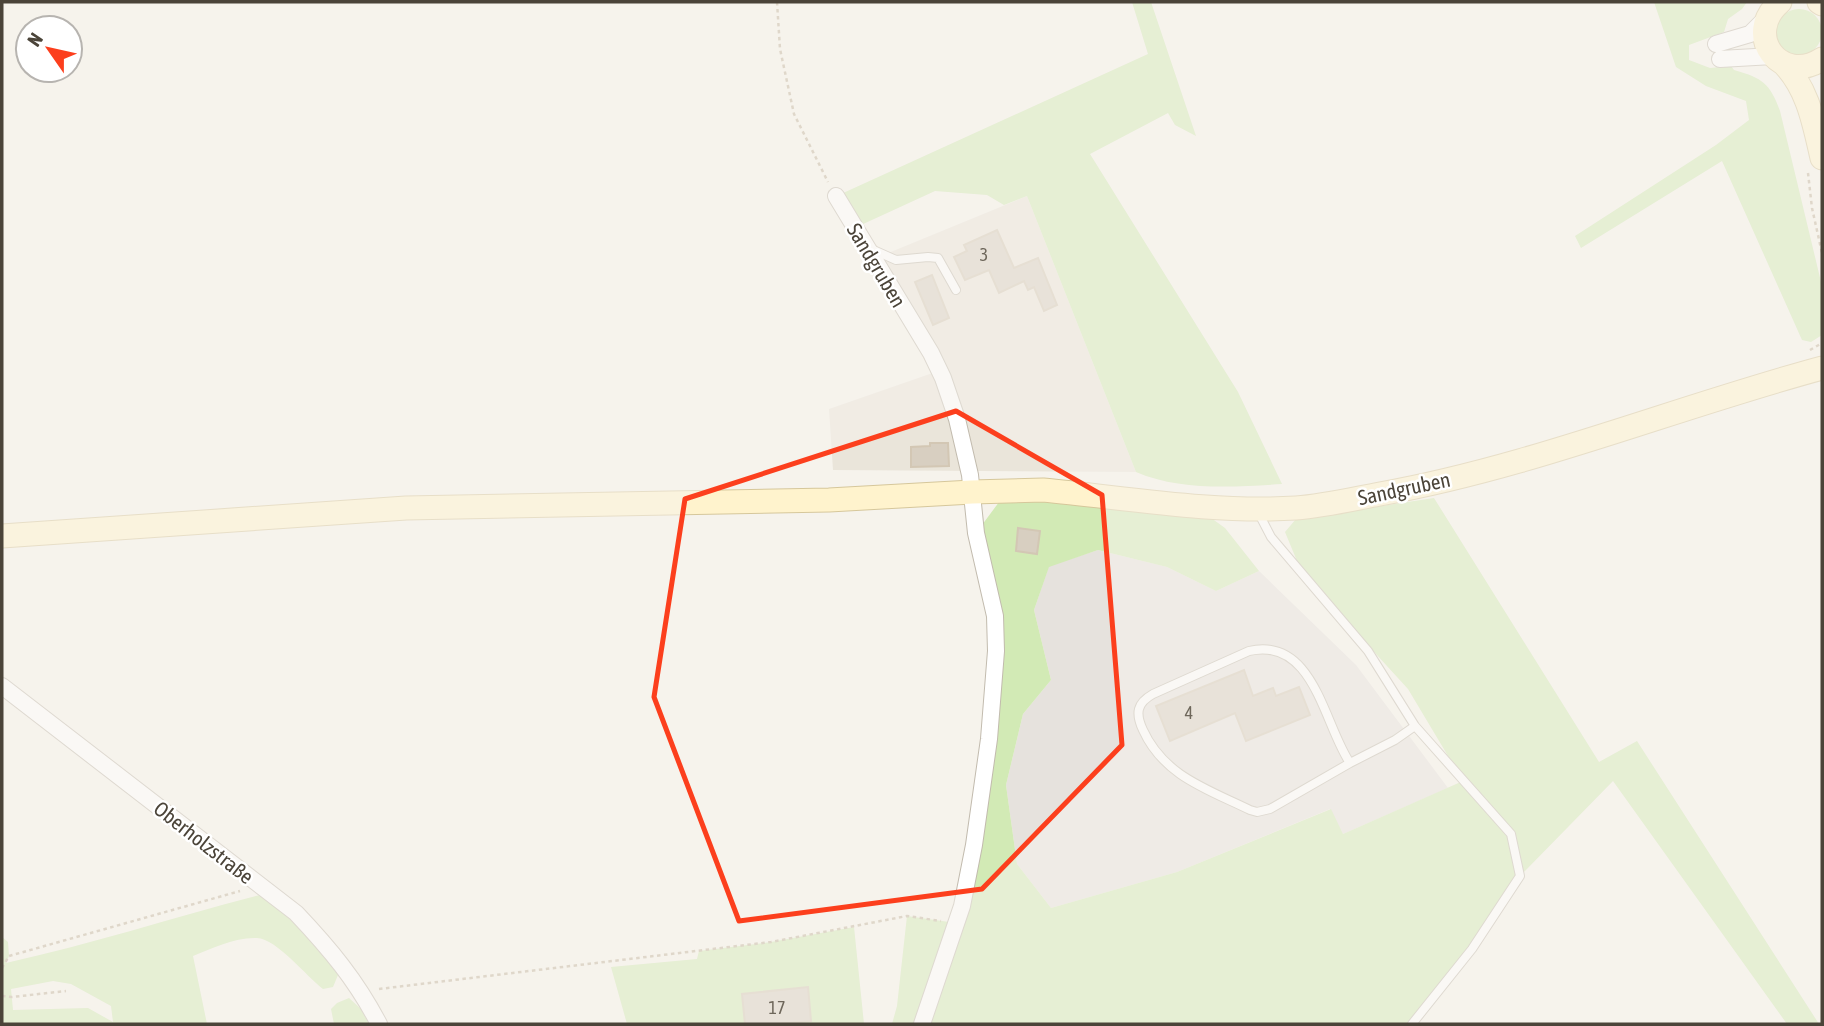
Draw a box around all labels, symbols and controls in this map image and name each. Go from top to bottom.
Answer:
north arrow [14,14,84,84]
text: N [23,29,47,50]
street label: Sandgruben [843,219,911,311]
house number: 3 [980,244,988,265]
street label: Sandgruben [1356,467,1452,509]
house number: 4 [1185,702,1193,723]
street label: Oberholzstraße [150,796,258,888]
house number: 17 [769,997,785,1018]

